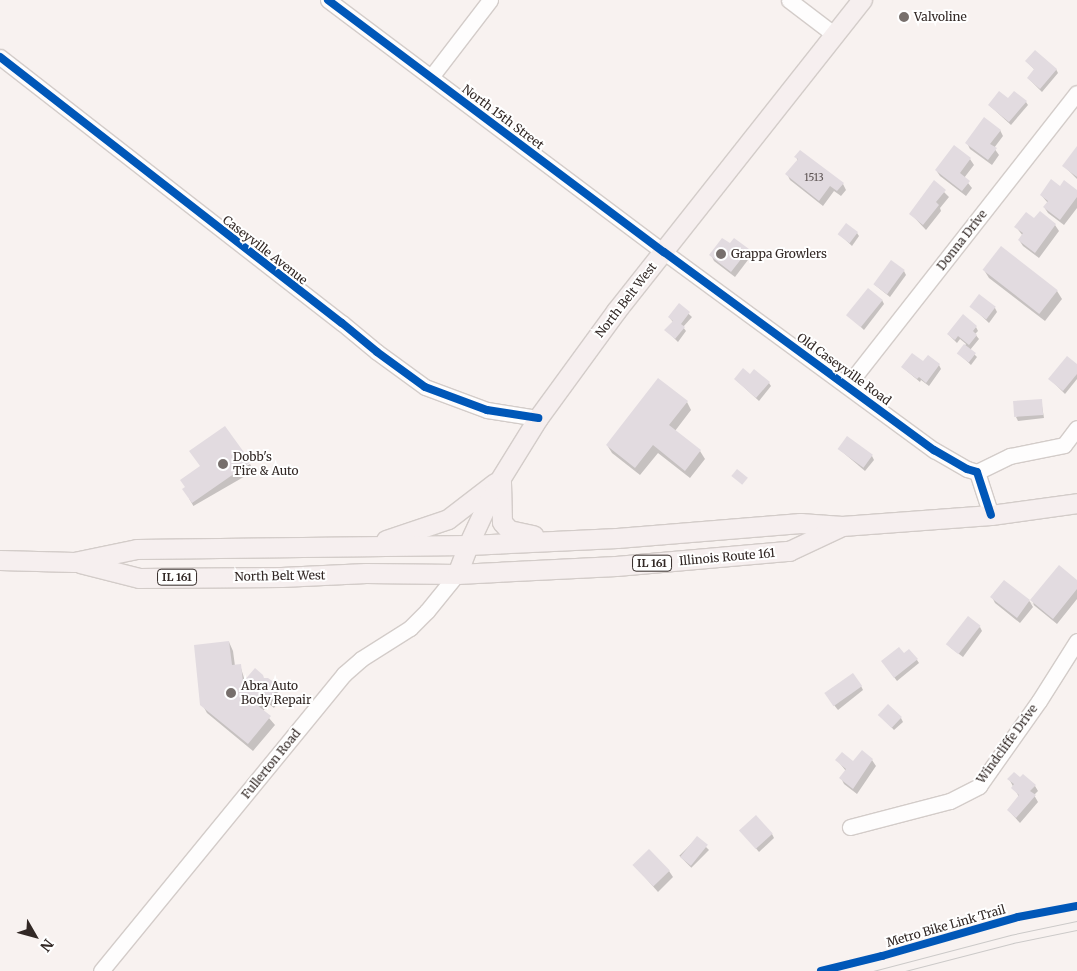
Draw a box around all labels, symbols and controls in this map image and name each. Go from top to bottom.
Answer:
place label: Valvoline [914,10,967,24]
marker: Valvoline [898,11,910,23]
street label: North 15th Street [459,82,547,152]
house number: 1513 [804,172,824,184]
street label: Donna Drive [934,207,990,273]
street label: Caseyville Avenue [220,213,310,287]
place label: Grappa Growlers [731,247,827,261]
marker: Grappa Growlers [715,248,727,260]
street label: North Belt West [592,260,660,340]
street label: Old Caseyville Road [794,330,894,408]
place label: Dobb's Tire & Auto [233,450,298,478]
marker: Dobb's Tire & Auto [217,458,229,470]
street label: Illinois Route 161 [678,546,776,568]
road number: IL 161 [632,554,672,572]
road number: IL 161 [157,568,197,586]
street label: North Belt West [234,568,326,584]
place label: Abra Auto Body Repair [241,679,311,707]
marker: Abra Auto Body Repair [225,687,237,699]
street label: Windcliffe Drive [974,702,1040,786]
street label: Fullerton Road [239,726,303,802]
street label: Metro Bike Link Trail [885,902,1007,950]
north arrow [10,911,60,961]
text: N [36,935,57,955]

